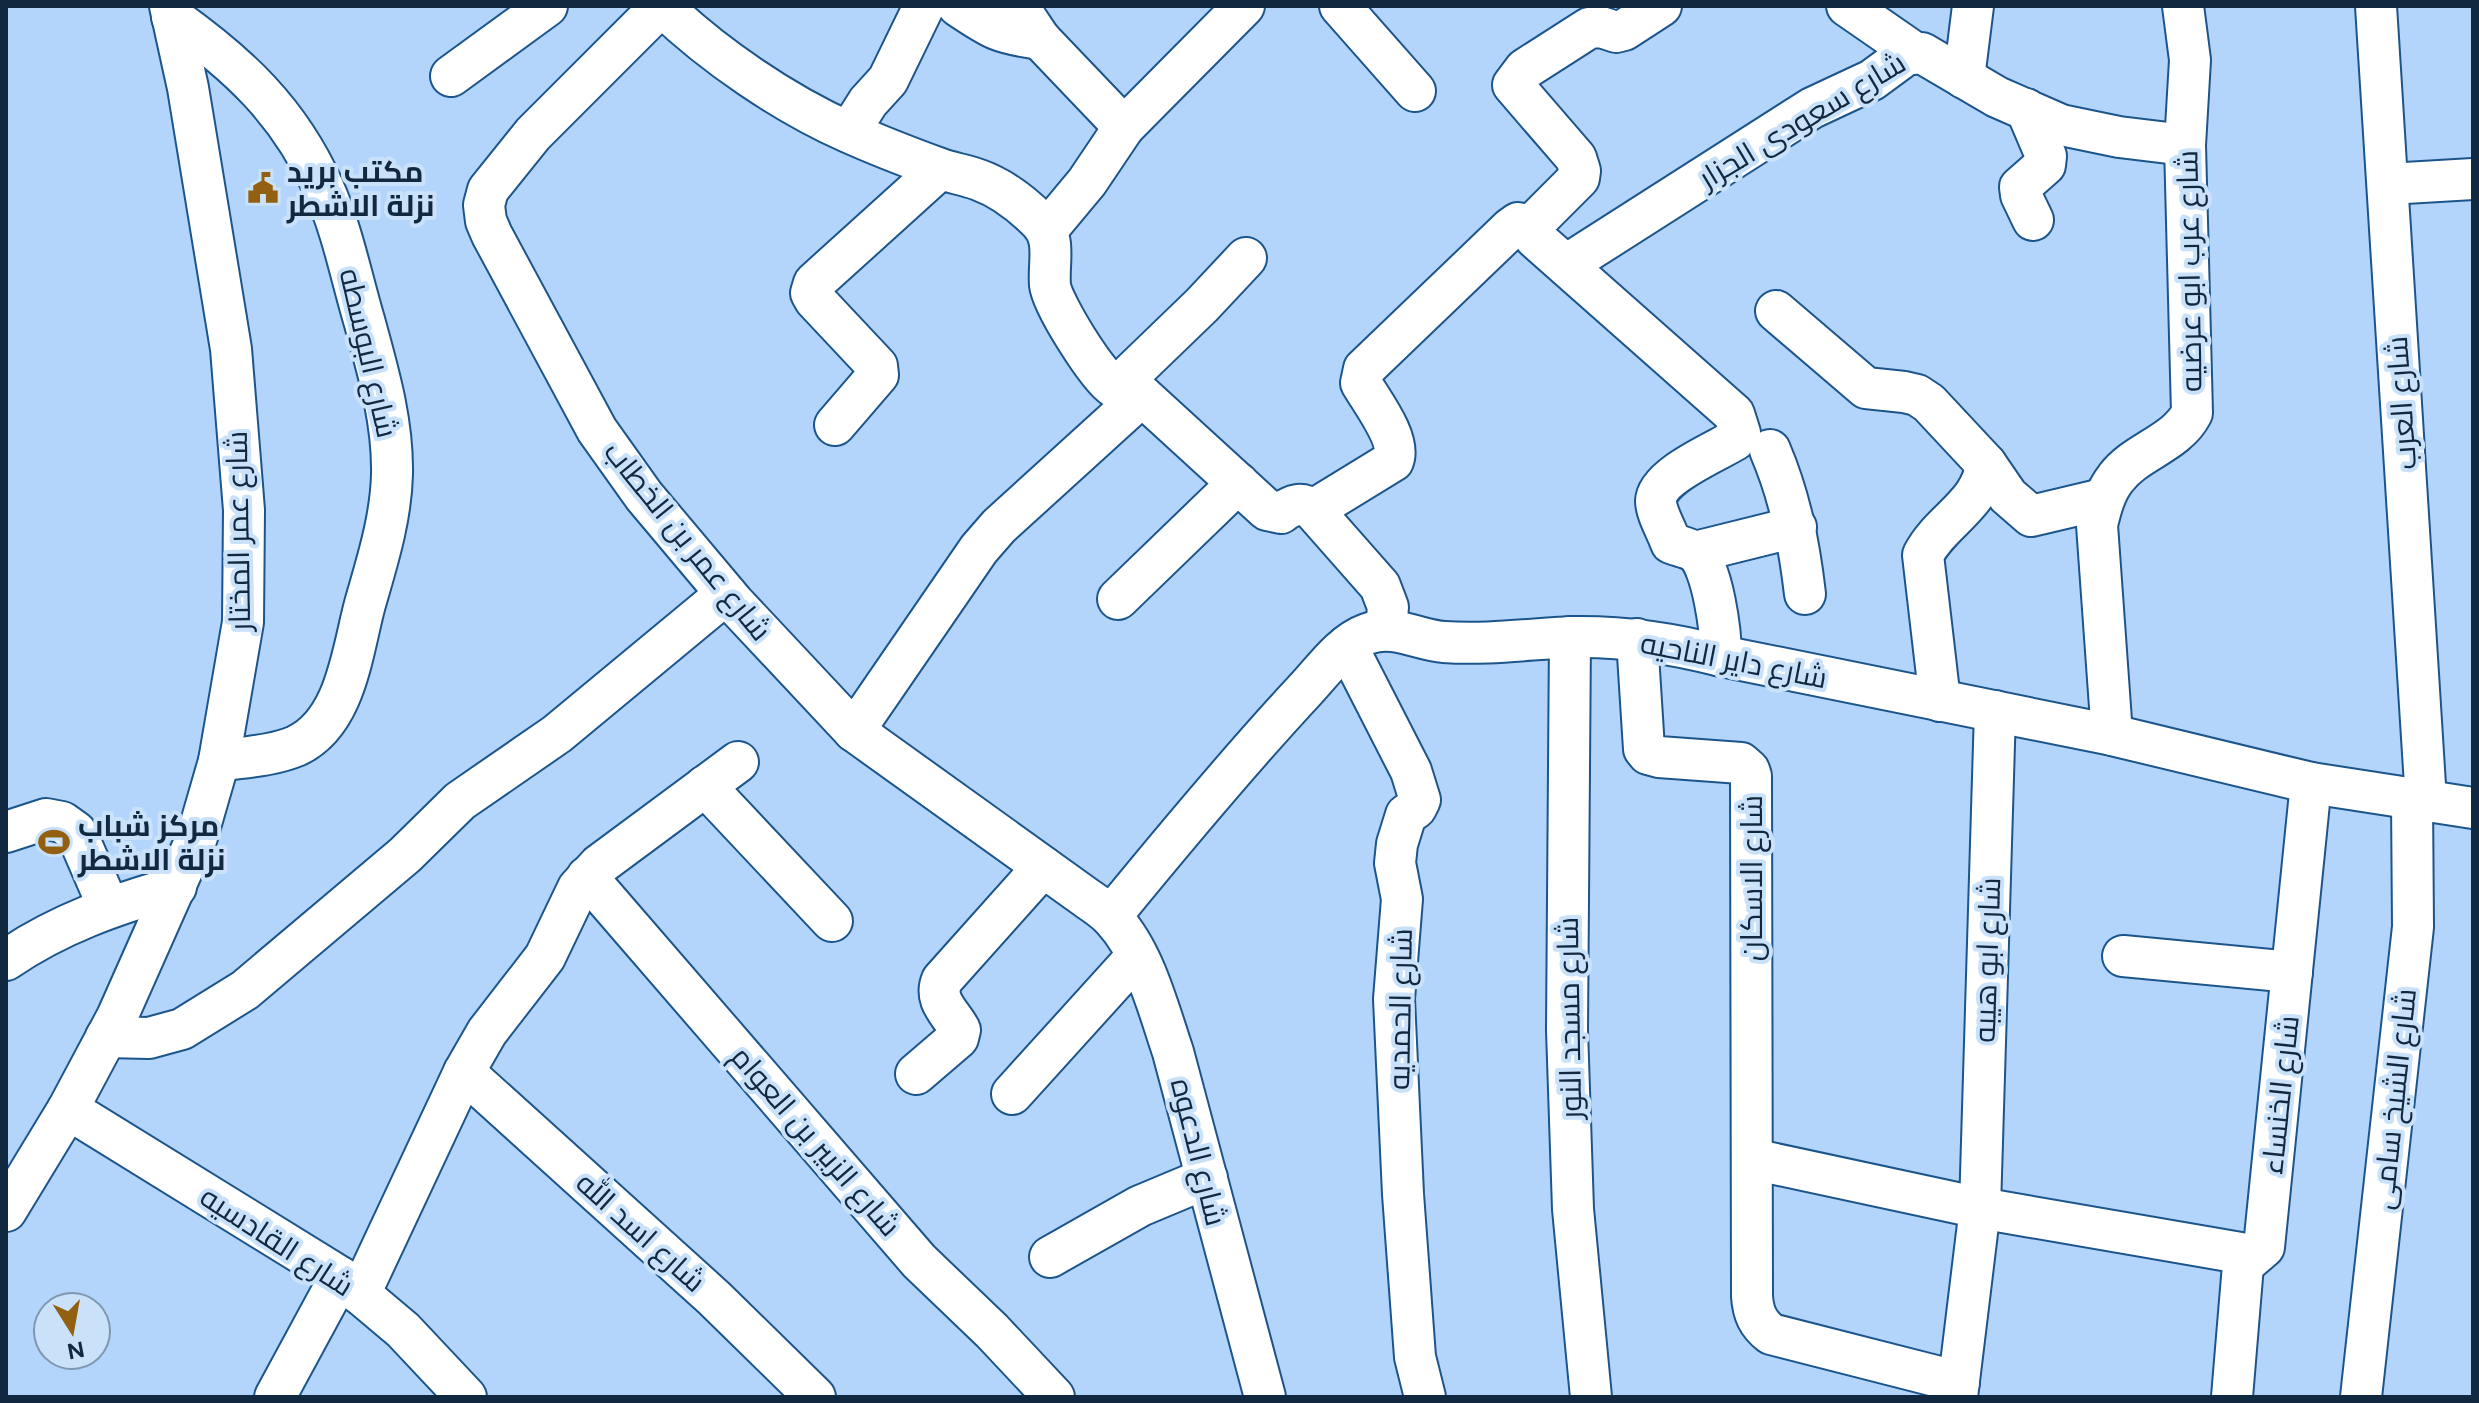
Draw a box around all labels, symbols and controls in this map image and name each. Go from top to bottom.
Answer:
street label: شارع سعودى الجزار [1690,44,1913,199]
street label: شارع عرب ابو عرضيه [2168,150,2212,392]
place label: مكتب بريد نزلة الاشطر [286,153,435,224]
public building icon: مكتب بريد نزلة الاشطر [246,171,280,205]
street label: شارع البوسطه [330,265,406,442]
street label: شارع العرب [2378,335,2426,471]
street label: شارع عمر المختار [218,431,260,633]
street label: شارع عمر بن الخطاب [595,434,780,649]
street label: شارع داير الناحيه [1637,624,1830,698]
street label: شارع الاسكان [1733,795,1772,961]
place label: مركز شباب نزلة الاشطر [77,807,226,878]
sports icon: مركز شباب نزلة الاشطر [37,825,71,859]
street label: شارع ابو هيبه [1966,877,2010,1043]
street label: شارع مسجد النور [1549,916,1591,1122]
street label: شارع الحمديه [1380,928,1422,1090]
street label: شارع الشيخ سامى [2364,987,2426,1212]
street label: شارع الخنساء [2253,1014,2309,1177]
street label: شارع الزبير بن العوام [722,1038,909,1245]
street label: شارع الدعوه [1161,1075,1235,1230]
street label: شارع اسد الله [567,1163,714,1301]
street label: شارع القادسيه [192,1178,361,1306]
north arrow [32,1291,112,1371]
text: N [65,1335,87,1365]

